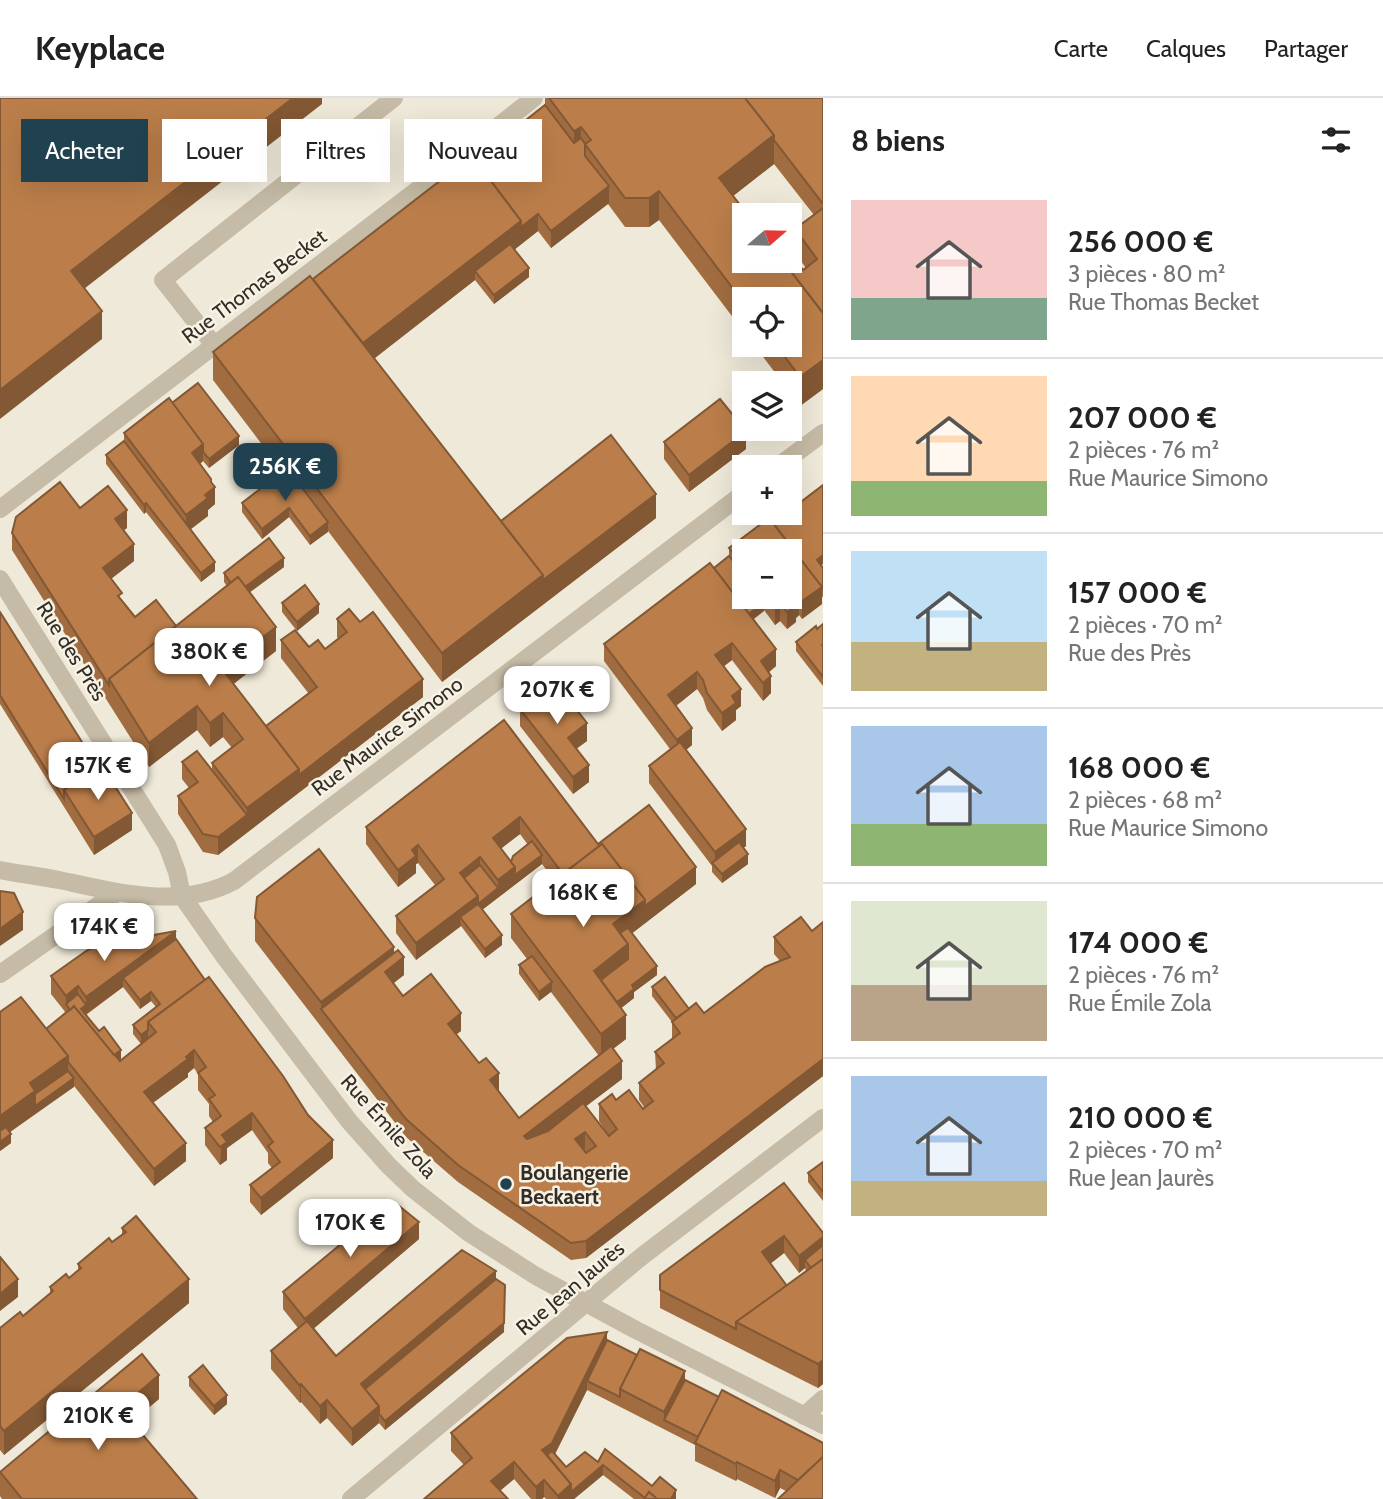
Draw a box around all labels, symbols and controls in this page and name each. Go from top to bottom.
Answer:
text: Keyplace [35,28,165,68]
text: Carte [1054,34,1108,63]
text: Calques [1146,34,1226,63]
text: Partager [1264,34,1348,63]
chip: Acheter [21,119,148,182]
chip: Louer [162,119,267,182]
chip: Filtres [281,119,390,182]
chip: Nouveau [404,119,542,182]
icon: filters [1317,121,1355,159]
text: 8 biens [851,122,945,159]
north arrow [732,203,802,273]
map controls [732,203,802,609]
text: 256 000 € [1068,223,1213,260]
street label: Rue Thomas Becket [177,224,331,348]
icon: home [907,228,991,312]
text: 3 pièces · 80 m² [1068,260,1225,288]
button: locate [732,287,802,357]
text: Rue Thomas Becket [1068,288,1259,316]
button: layers [732,371,802,441]
text: 207 000 € [1068,399,1217,436]
icon: home [907,404,991,488]
text: 2 pièces · 76 m² [1068,436,1219,464]
pin: 256K € [228,444,342,503]
text: 256K € [249,452,321,480]
button: + [732,455,802,525]
text: Rue Maurice Simono [1068,464,1268,492]
button: − [732,539,802,609]
text: 157 000 € [1068,574,1207,611]
icon: home [907,579,991,663]
street label: Rue des Près [32,597,113,706]
text: 2 pièces · 70 m² [1068,611,1223,639]
pin: 380K € [152,628,266,688]
text: 380K € [171,637,247,665]
text: Rue des Près [1068,639,1191,667]
pin: 207K € [500,666,614,726]
street label: Rue Maurice Simono [307,671,467,801]
text: 207K € [520,675,594,703]
pin: 157K € [41,742,155,802]
text: 168 000 € [1068,749,1210,786]
text: 157K € [65,751,131,779]
icon: home [907,754,991,838]
text: 2 pièces · 68 m² [1068,786,1222,814]
text: Rue Maurice Simono [1068,814,1268,842]
pin: 168K € [526,870,640,929]
text: 168K € [548,878,618,906]
pin: 174K € [47,904,161,963]
text: 174K € [70,912,138,940]
text: 174 000 € [1068,924,1208,961]
icon: home [907,929,991,1013]
text: 2 pièces · 76 m² [1068,961,1219,989]
text: Rue Émile Zola [1068,989,1212,1017]
street label: Rue Émile Zola [336,1069,442,1183]
text: 210 000 € [1068,1099,1212,1136]
icon: home [907,1104,991,1188]
text: 2 pièces · 70 m² [1068,1136,1223,1164]
place label: Boulangerie Beckaert [520,1160,629,1209]
text: Rue Jean Jaurès [1068,1164,1214,1192]
marker: Boulangerie Beckaert [498,1176,514,1192]
pin: 170K € [293,1200,407,1259]
text: 170K € [315,1208,385,1236]
street label: Rue Jean Jaurès [511,1235,629,1340]
pin: 210K € [41,1392,155,1452]
text: 210K € [62,1401,134,1429]

